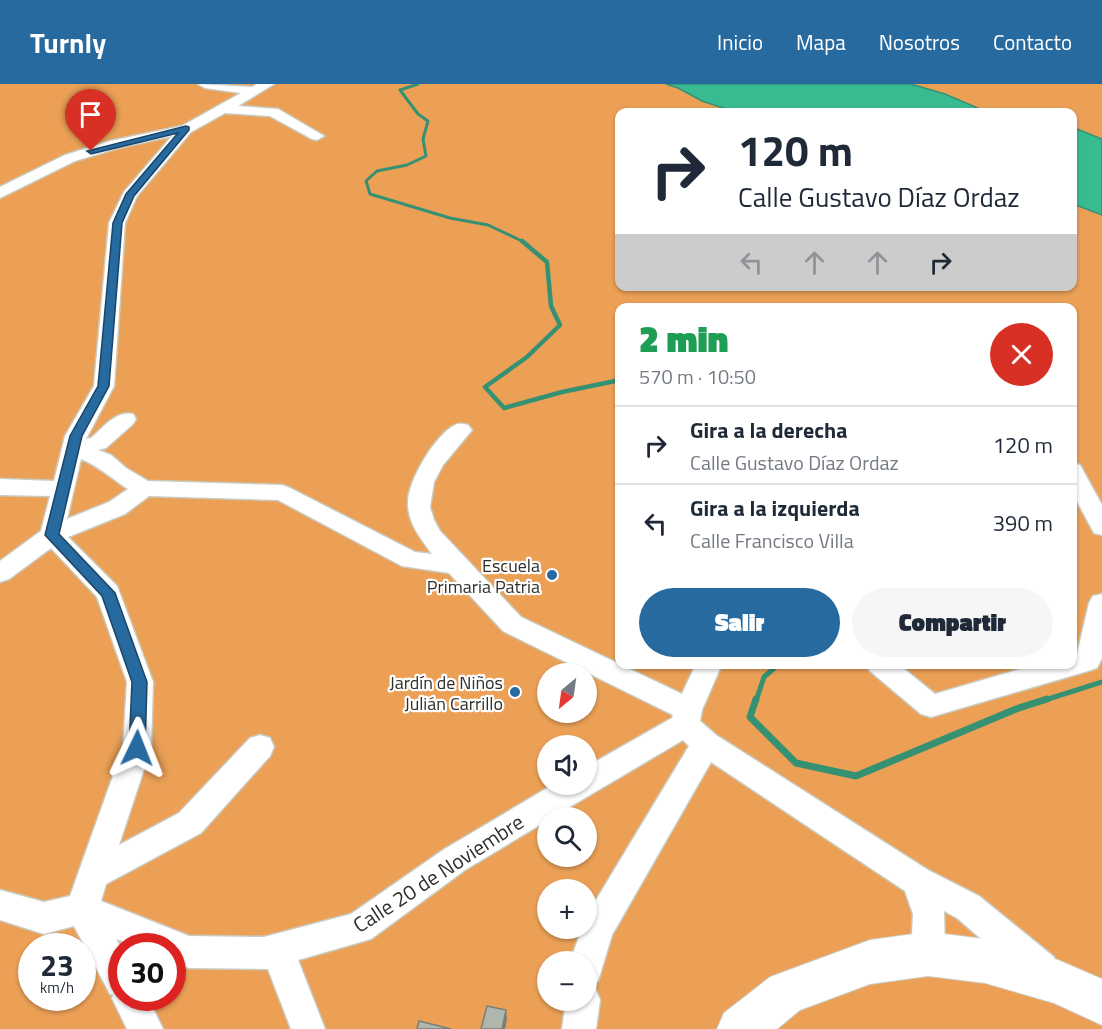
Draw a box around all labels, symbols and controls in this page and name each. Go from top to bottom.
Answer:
text: Turnly [30,21,106,64]
text: Inicio [717,26,763,58]
text: Mapa [796,26,846,58]
text: Nosotros [879,26,960,58]
text: Contacto [993,26,1072,58]
pin [65,89,116,151]
icon: arrive [74,98,107,131]
text: 120 m [738,118,853,182]
icon: right [639,132,717,210]
text: Calle Gustavo Díaz Ordaz [738,176,1020,217]
icon: left [735,246,768,279]
icon: ahead [798,246,831,279]
icon: ahead [861,246,894,279]
icon: right [924,246,957,279]
text: 2 min [639,311,728,366]
button: close [990,323,1053,386]
text: 570 m · 10:50 [639,361,756,392]
text: Gira a la derecha [690,413,847,447]
text: 120 m [993,428,1053,462]
icon: right [639,429,672,462]
text: Calle Gustavo Díaz Ordaz [690,447,899,478]
text: Gira a la izquierda [690,491,860,525]
text: 390 m [993,506,1053,540]
icon: left [639,507,672,540]
text: Calle Francisco Villa [690,525,854,556]
place label: Escuela Primaria Patria [427,552,540,600]
marker: Escuela Primaria Patria [545,568,559,582]
button: Salir [639,588,840,657]
button: Compartir [852,588,1053,657]
north arrow [537,663,597,723]
map controls [537,663,597,1011]
place label: Jardín de Niños Julián Carrillo [389,669,503,717]
marker: Jardín de Niños Julián Carrillo [508,685,522,699]
position arrow [105,716,169,780]
button: sound [537,735,597,795]
street label: Calle 20 de Noviembre [346,806,530,940]
button: search [537,807,597,867]
button: + [537,879,597,939]
speed limit sign: 30 [108,933,186,1011]
text: 23 [40,942,74,988]
button: − [537,951,597,1011]
text: km/h [40,976,74,999]

